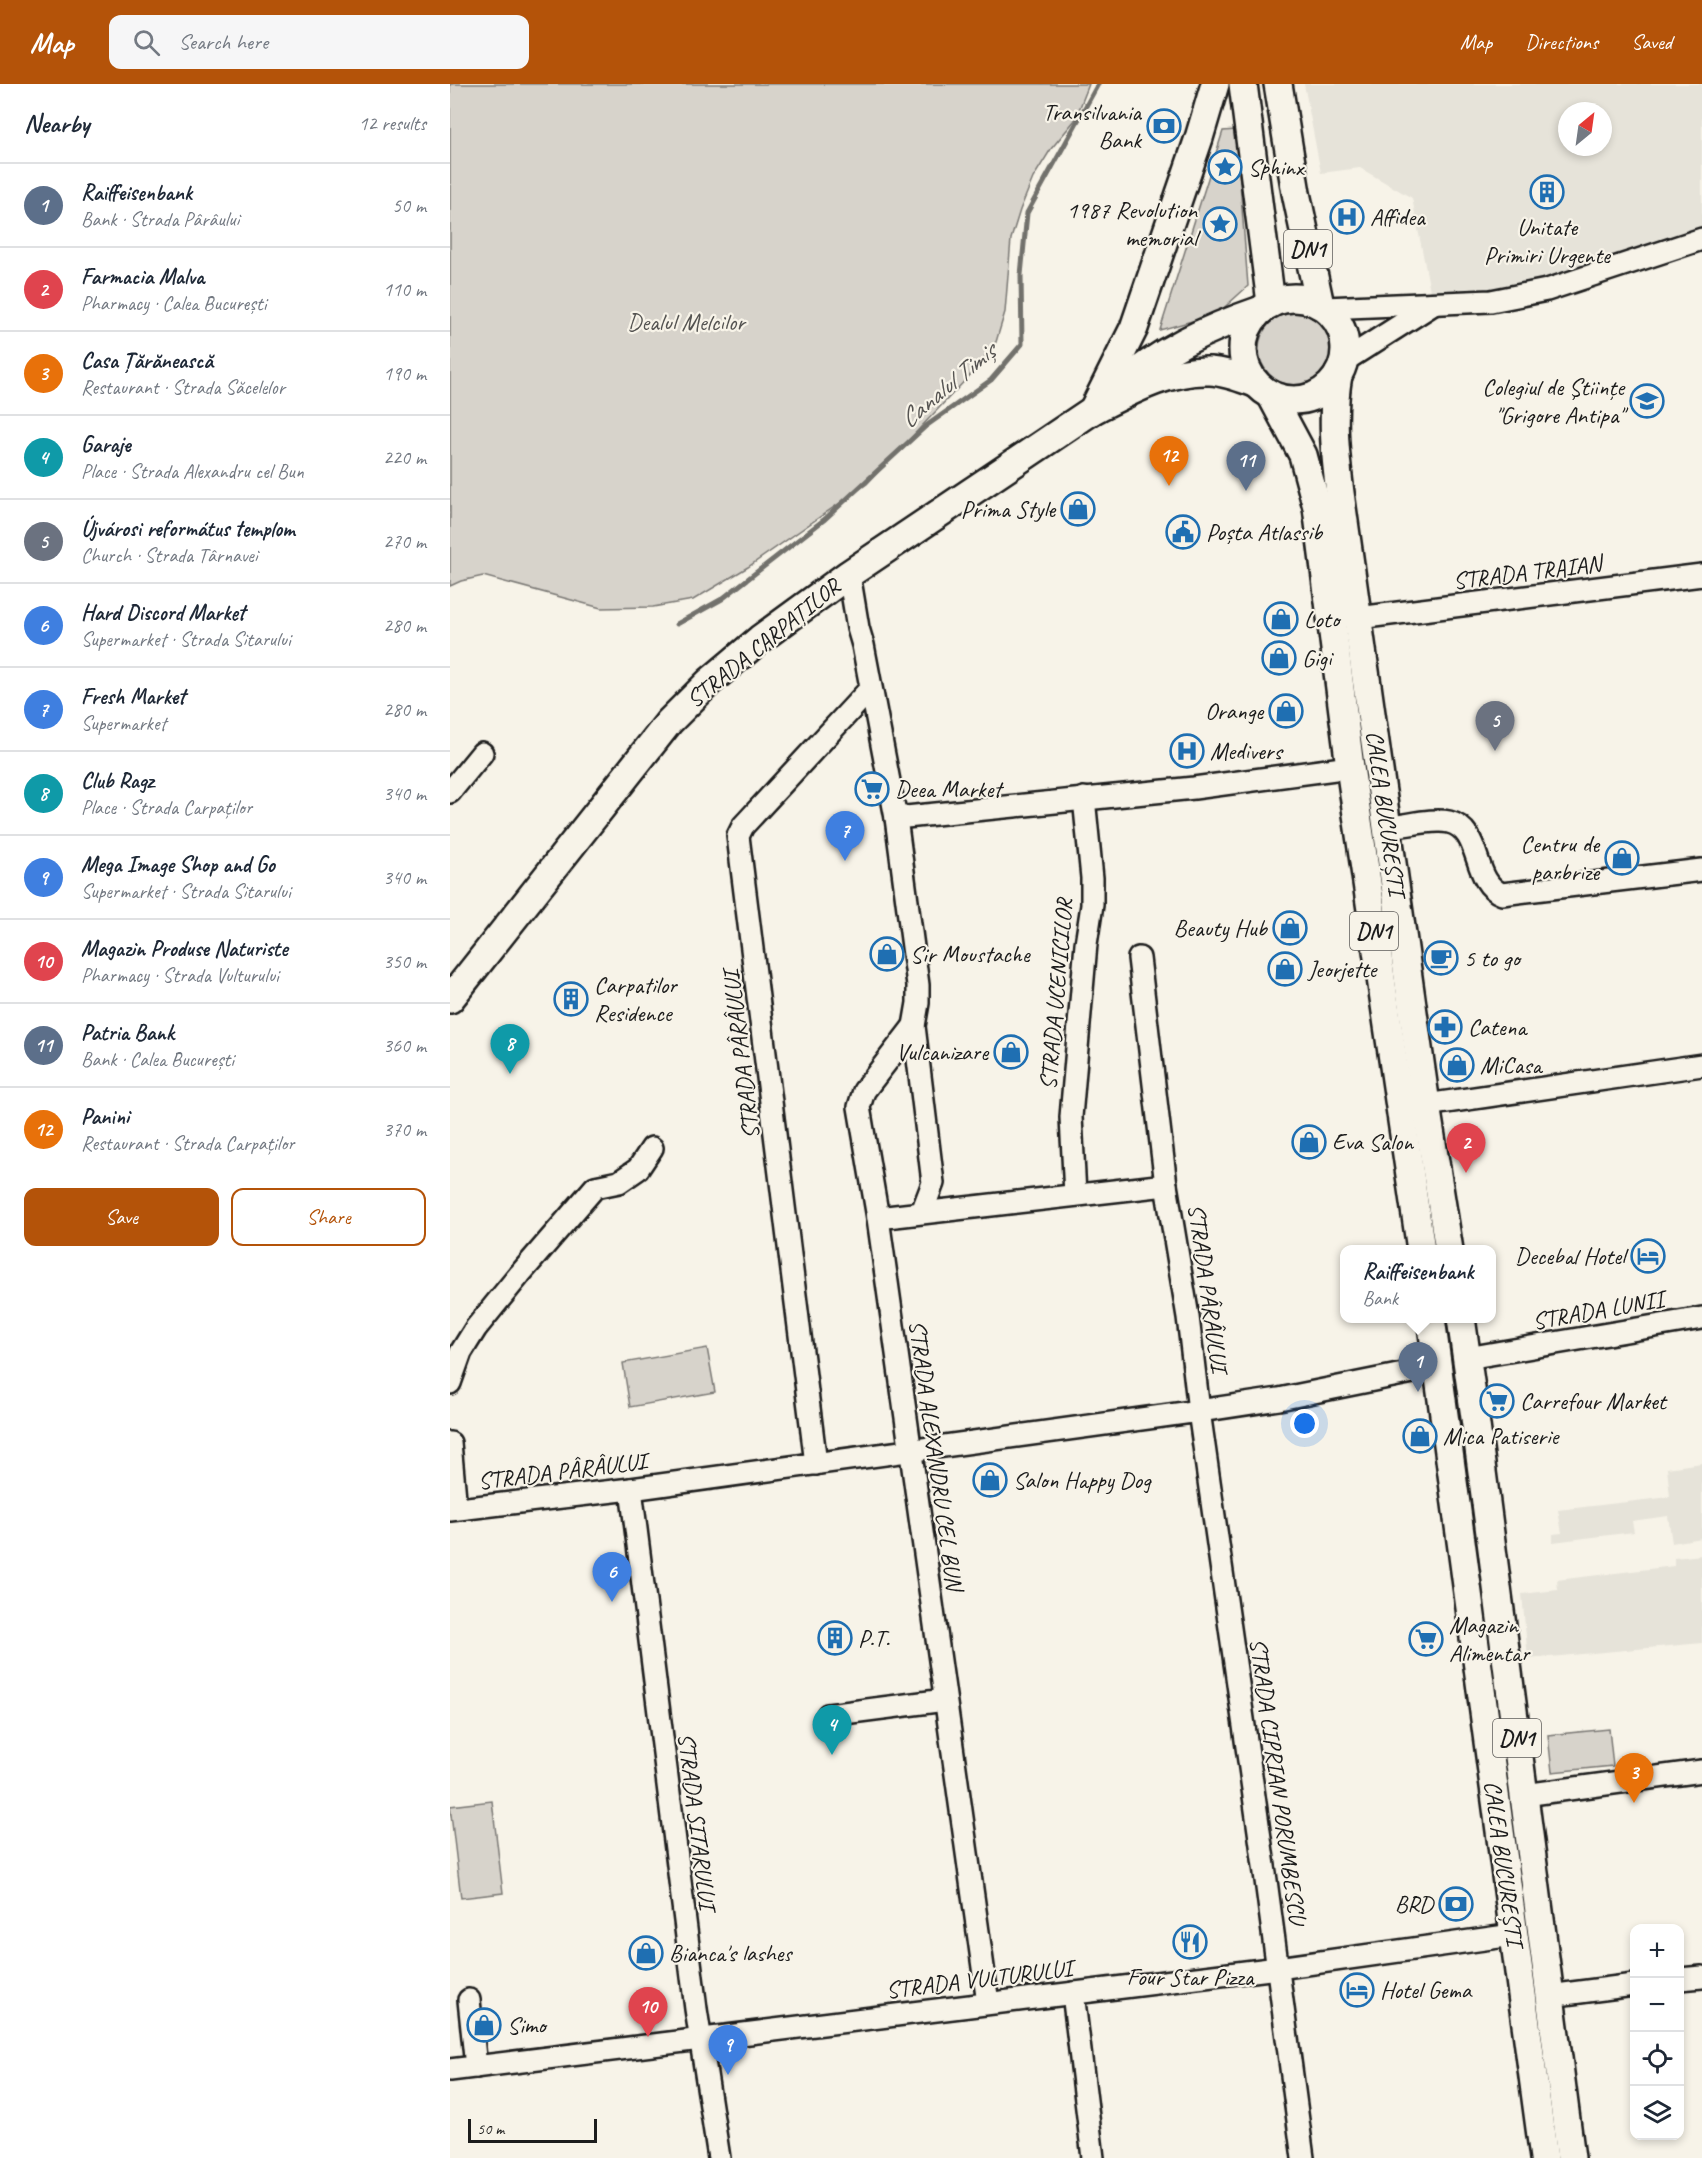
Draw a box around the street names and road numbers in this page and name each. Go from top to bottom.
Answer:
road number: DN1 [1284,230,1332,268]
street label: STRADA TRAIAN [1451,548,1606,596]
street label: STRADA CARPAȚILOR [680,571,847,714]
street label: CALEA BUCUREȘTI [1360,729,1413,903]
street label: STRADA UCENICILOR [1033,895,1079,1091]
road number: DN1 [1350,912,1398,950]
street label: STRADA PÂRÂULUI [715,965,766,1141]
street label: STRADA PÂRÂULUI [1181,1202,1235,1378]
street label: STRADA LUNII [1530,1283,1671,1336]
street label: STRADA ALEXANDRU CEL BUN [902,1318,970,1595]
street label: STRADA PÂRÂULUI [476,1445,652,1496]
street label: STRADA CIPRIAN PORUMBESCU [1243,1636,1313,1929]
road number: DN1 [1493,1719,1541,1757]
street label: STRADA SITARULUI [671,1731,723,1916]
street label: CALEA BUCUREȘTI [1478,1779,1531,1953]
street label: STRADA VULTURULUI [884,1952,1079,2005]

